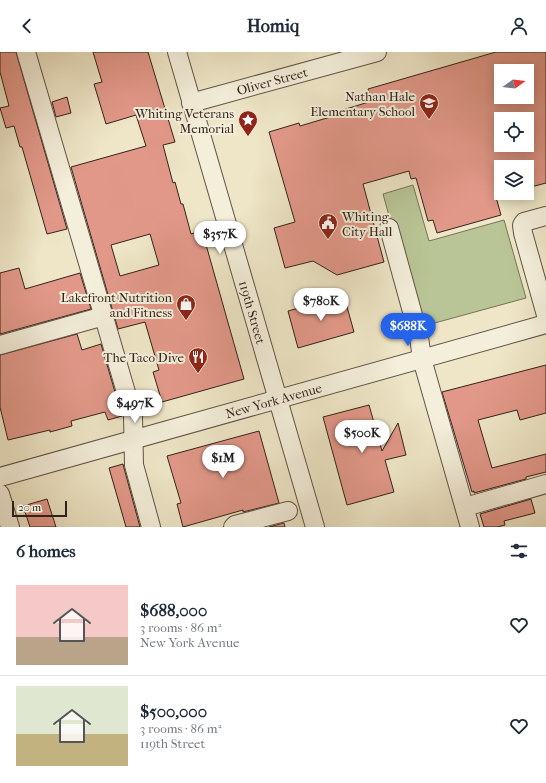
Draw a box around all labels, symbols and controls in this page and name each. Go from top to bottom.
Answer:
icon: back [16,15,38,37]
icon: person [508,15,530,37]
text: Homiq [247,16,299,37]
street label: Oliver Street [235,64,310,98]
north arrow [494,64,534,104]
map controls [494,64,534,200]
place label: Nathan Hale Elementary School [310,89,416,119]
school or university icon: Nathan Hale Elementary School [418,92,440,120]
place label: Whiting Veterans Memorial [134,106,234,136]
place icon: Whiting Veterans Memorial [237,109,259,137]
button: locate [494,112,534,152]
button: layers [494,160,534,200]
place label: Whiting City Hall [341,209,393,239]
public building icon: Whiting City Hall [317,212,339,240]
pin: $357K [192,221,248,255]
text: $357K [203,226,237,241]
street label: 119th Street [236,279,269,346]
pin: $780K [293,288,349,322]
place label: Lakefront Nutrition and Fitness [61,290,172,320]
shop icon: Lakefront Nutrition and Fitness [175,293,197,321]
text: $780K [303,293,339,308]
pin: $688K [380,313,436,347]
text: $688K [390,318,426,333]
restaurant icon: The Taco Dive [187,346,209,374]
place label: The Taco Dive [103,350,185,365]
street label: New York Avenue [224,380,324,422]
pin: $497K [107,390,163,424]
text: $497K [116,395,154,410]
pin: $500K [334,420,390,454]
text: $500K [344,425,380,440]
pin: $1M [204,445,242,479]
text: $1M [211,450,235,465]
scale bar [12,499,67,518]
text: 20 m [18,501,41,514]
icon: filters [508,540,530,562]
text: 6 homes [16,541,76,561]
text: $688,000 [140,600,207,620]
icon: home [48,601,96,649]
icon: heart [508,614,530,636]
text: 3 rooms · 86 m² [140,620,221,635]
text: New York Avenue [140,635,239,650]
text: $500,000 [140,701,207,721]
icon: home [48,702,96,750]
icon: heart [508,715,530,737]
text: 3 rooms · 86 m² [140,721,221,736]
text: 119th Street [140,736,205,751]

